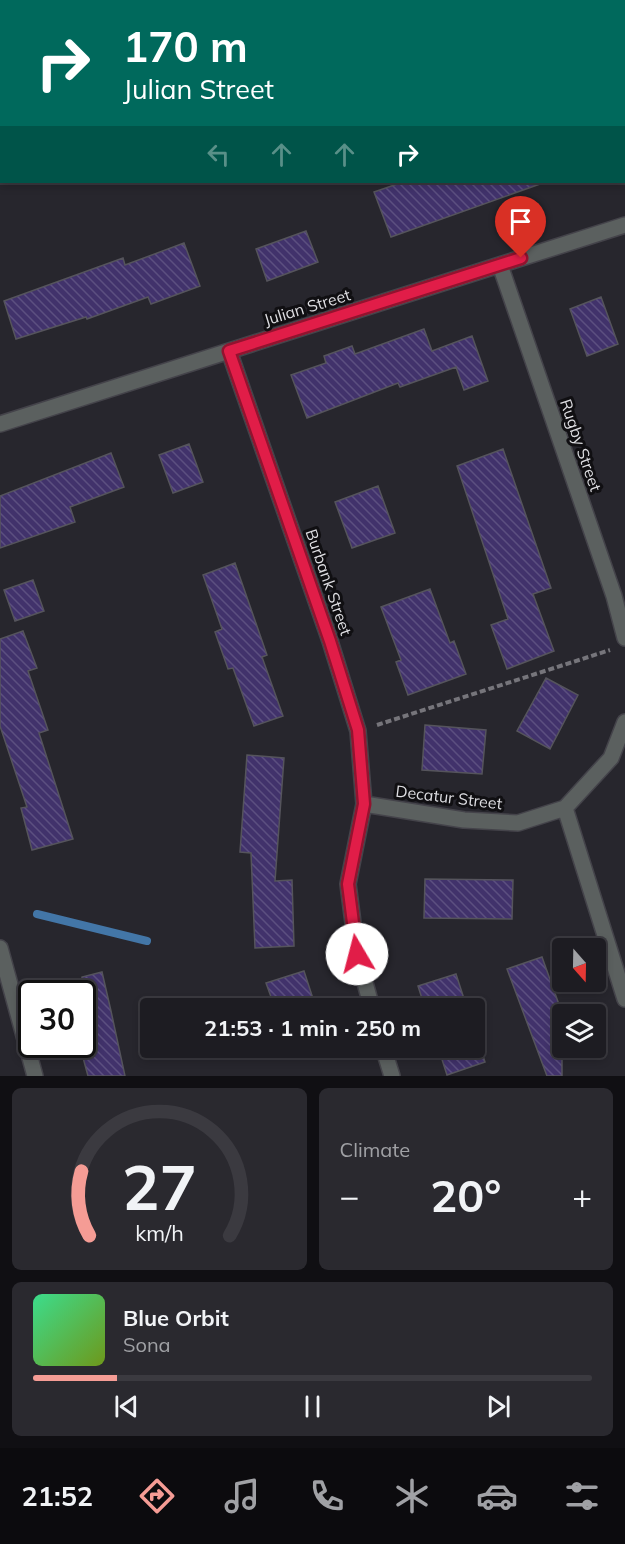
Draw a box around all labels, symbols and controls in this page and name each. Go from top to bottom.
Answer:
text: 170 m [123,20,248,73]
icon: right [24,24,102,102]
text: Julian Street [123,72,274,106]
icon: left [202,138,235,171]
icon: ahead [265,138,298,171]
icon: ahead [328,138,361,171]
icon: right [391,138,424,171]
pin [495,196,546,258]
icon: arrive [504,205,537,238]
street label: Julian Street [261,284,353,330]
street label: Rugby Street [556,396,606,494]
street label: Burbank Street [301,526,357,638]
street label: Decatur Street [395,781,504,814]
position arrow [325,922,389,986]
north arrow [552,938,606,992]
map controls [552,938,606,1058]
speed limit sign: 30 [18,980,96,1058]
button: layers [552,1004,606,1058]
text: 21:53 · 1 min · 250 m [204,1014,421,1042]
text: Climate [340,1137,410,1162]
text: 27 [122,1147,197,1226]
text: 20° [430,1167,501,1223]
text: − [340,1175,359,1216]
text: + [572,1175,592,1216]
text: km/h [135,1219,183,1246]
text: Blue Orbit [123,1304,229,1332]
text: Sona [123,1332,171,1357]
icon: previous [110,1390,143,1423]
icon: pause [296,1390,329,1423]
icon: next [482,1390,515,1423]
icon: directions [136,1475,178,1517]
icon: music [221,1475,263,1517]
icon: phone [306,1475,348,1517]
icon: climate [391,1475,433,1517]
icon: car [476,1475,518,1517]
icon: filters [561,1475,603,1517]
text: 21:52 [22,1479,93,1513]

